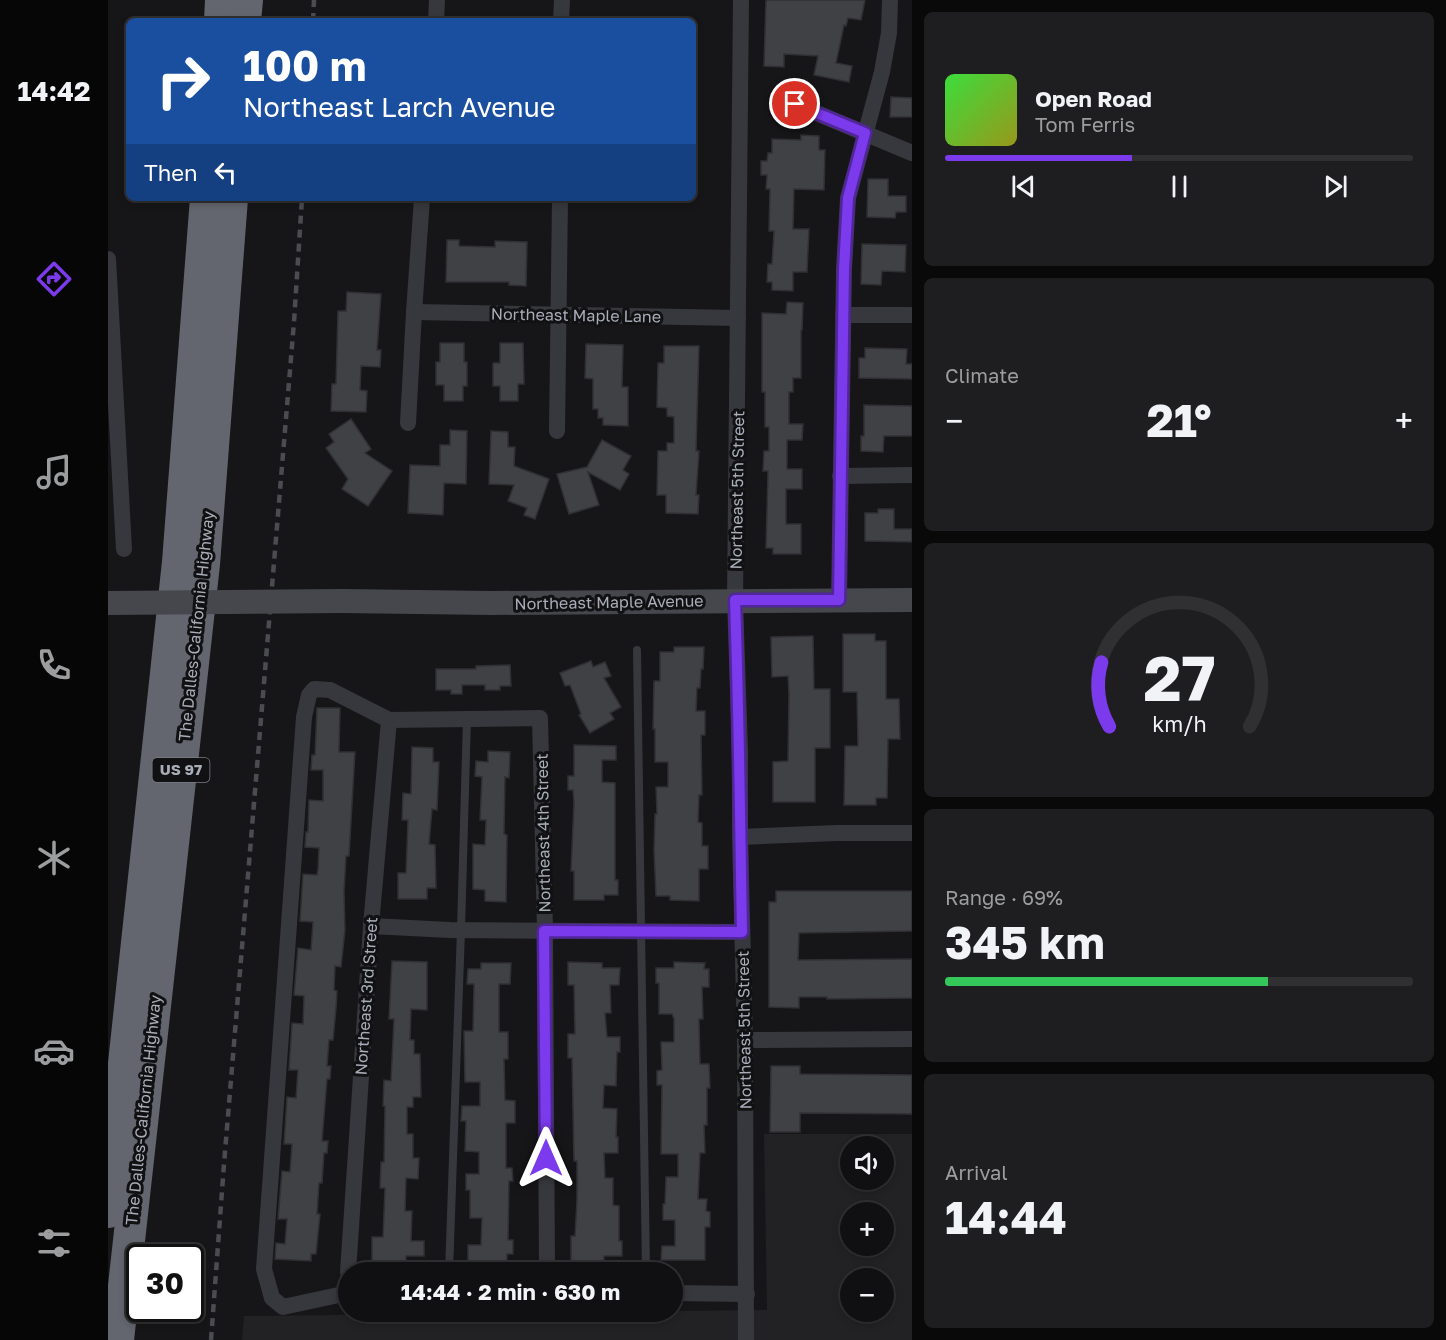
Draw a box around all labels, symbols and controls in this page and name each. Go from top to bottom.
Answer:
text: 100 m [243,40,366,90]
icon: right [144,42,222,120]
text: 14:42 [18,75,90,107]
pin [769,78,820,129]
text: Open Road [1035,85,1152,112]
icon: arrive [778,87,811,120]
text: Northeast Larch Avenue [243,91,556,123]
text: Tom Ferris [1035,112,1135,136]
icon: left [209,156,242,189]
text: Then [144,159,197,186]
icon: previous [1007,170,1040,203]
icon: pause [1163,170,1196,203]
icon: next [1319,170,1352,203]
icon: directions [33,258,75,300]
street label: Northeast Maple Lane [491,304,661,326]
text: Climate [945,363,1019,387]
text: 21° [1146,393,1212,447]
text: − [945,401,963,440]
text: + [1395,401,1413,440]
street label: Northeast 5th Street [726,411,748,569]
icon: music [33,451,75,493]
street label: The Dalles-California Highway [174,510,218,742]
street label: Northeast Maple Avenue [514,590,704,614]
text: 27 [1143,640,1215,715]
icon: phone [33,644,75,686]
text: km/h [1152,711,1206,737]
street label: Northeast 4th Street [532,753,554,913]
road number: US 97 [152,758,209,782]
icon: climate [33,837,75,879]
text: Range · 69% [945,885,1063,909]
text: 345 km [945,915,1105,969]
street label: Northeast 3rd Street [350,916,382,1076]
street label: Northeast 5th Street [733,951,755,1109]
street label: The Dalles-California Highway [121,994,165,1226]
icon: car [33,1030,75,1072]
position arrow [514,1126,578,1190]
map controls [840,1136,894,1322]
button: sound [840,1136,894,1190]
text: Arrival [945,1160,1008,1184]
text: 14:44 [945,1190,1067,1244]
button: + [840,1202,894,1256]
icon: filters [33,1222,75,1264]
speed limit sign: 30 [126,1244,204,1322]
button: − [840,1268,894,1322]
text: 14:44 · 2 min · 630 m [401,1278,620,1305]

